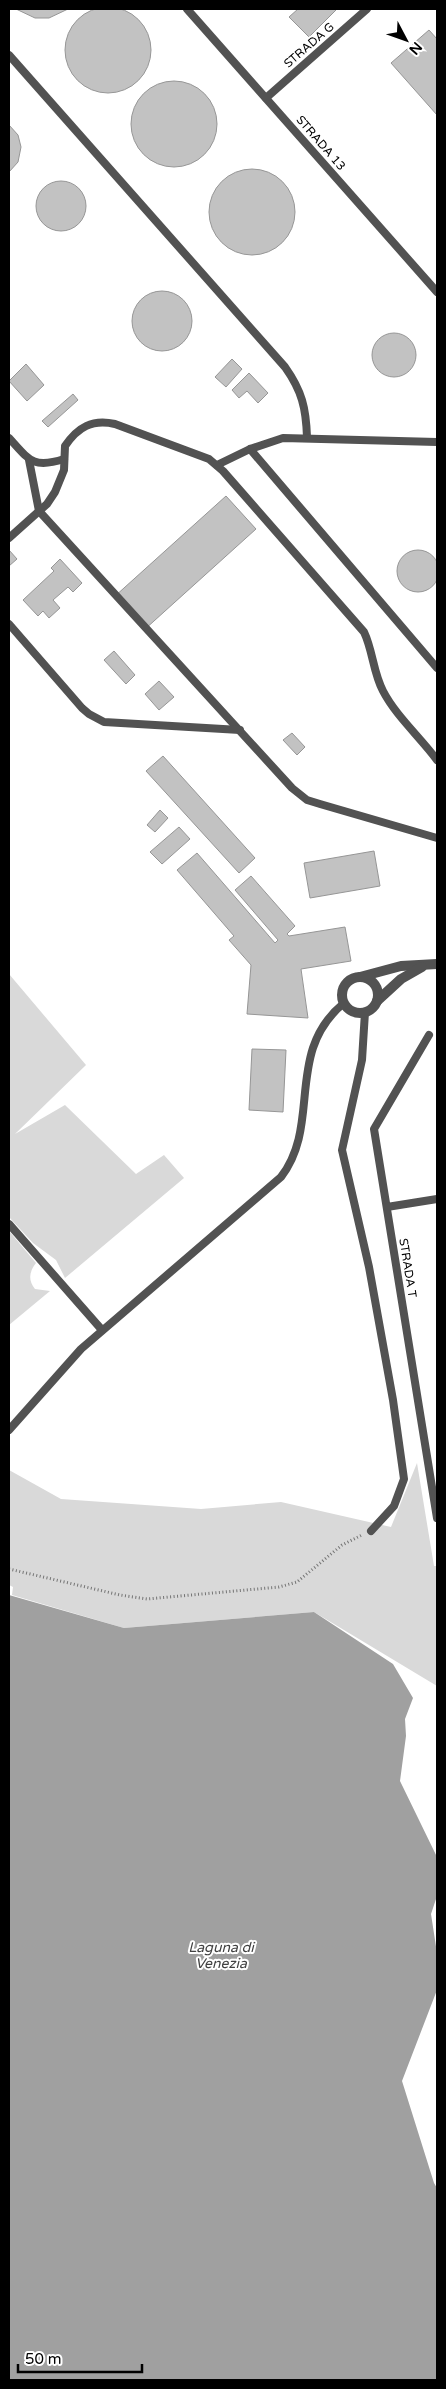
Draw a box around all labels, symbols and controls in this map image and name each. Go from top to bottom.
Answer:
north arrow [381,15,431,65]
street label: STRADA G [281,19,337,71]
text: N [405,38,426,58]
street label: STRADA 13 [293,113,349,173]
street label: STRADA T [396,1237,420,1299]
water label: Laguna di Venezia [188,1939,255,1972]
scale bar [18,2342,141,2374]
text: 50 m [25,2350,62,2368]

